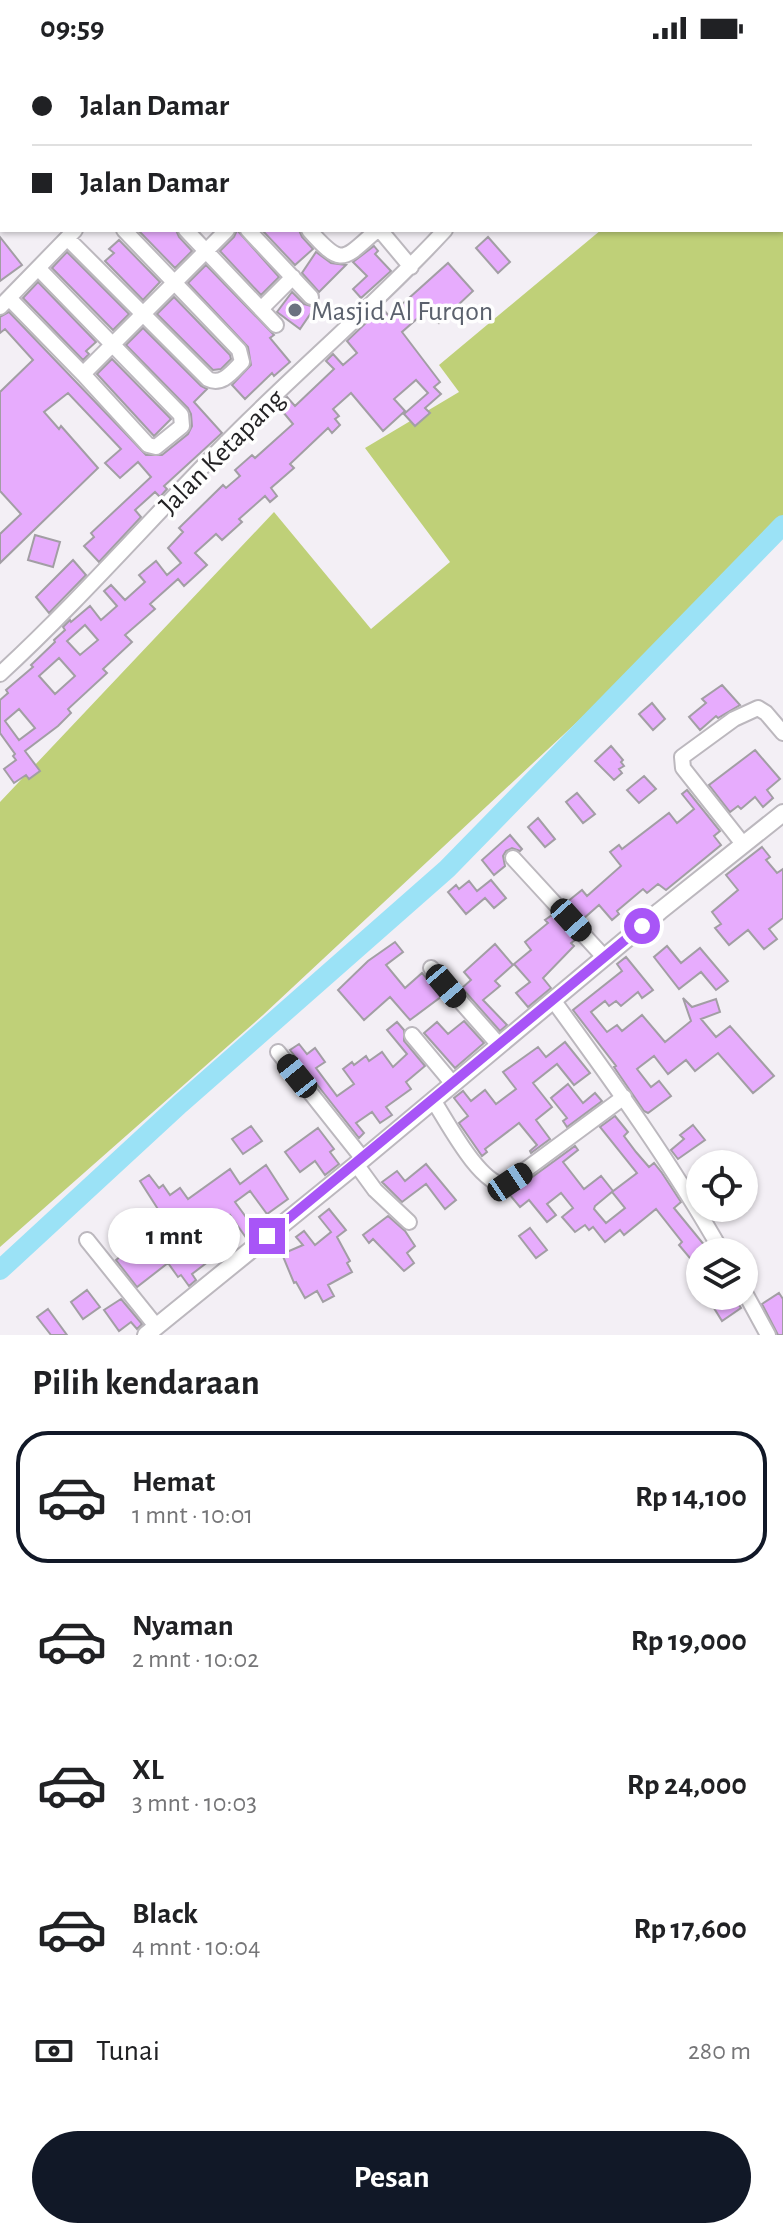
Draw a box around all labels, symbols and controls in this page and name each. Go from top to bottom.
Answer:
text: 09:59 [40,13,104,43]
text: Jalan Damar [80,91,229,121]
text: Jalan Damar [80,168,229,198]
place label: Masjid Al Furqon [311,298,493,326]
marker: Masjid Al Furqon [286,301,304,319]
street label: Jalan Ketapang [154,384,291,520]
car [546,894,596,946]
route start [624,908,660,944]
car [421,960,471,1012]
car [273,1050,321,1102]
map controls [686,1150,758,1310]
button: locate [686,1150,758,1222]
car [483,1159,537,1205]
callout: 1 mnt [107,1208,239,1264]
route end [249,1218,285,1254]
text: 1 mnt [146,1223,202,1249]
button: layers [686,1238,758,1310]
text: Pilih kendaraan [32,1365,260,1401]
icon: car [36,1461,108,1533]
text: Hemat [132,1467,215,1497]
text: Rp 14,100 [635,1482,747,1512]
text: 1 mnt · 10:01 [132,1502,253,1528]
icon: car [36,1605,108,1677]
text: Nyaman [132,1611,234,1641]
text: Rp 19,000 [631,1626,747,1656]
text: 2 mnt · 10:02 [132,1646,259,1672]
icon: car [36,1749,108,1821]
text: XL [132,1755,164,1785]
text: Rp 24,000 [627,1770,747,1800]
text: 3 mnt · 10:03 [132,1790,257,1816]
icon: car [36,1893,108,1965]
text: Black [132,1899,198,1929]
text: Rp 17,600 [633,1914,747,1944]
text: 4 mnt · 10:04 [132,1934,260,1960]
icon: cash [32,2029,76,2073]
text: Tunai [96,2036,160,2066]
text: 280 m [688,2038,751,2064]
button: Pesan [32,2131,751,2223]

